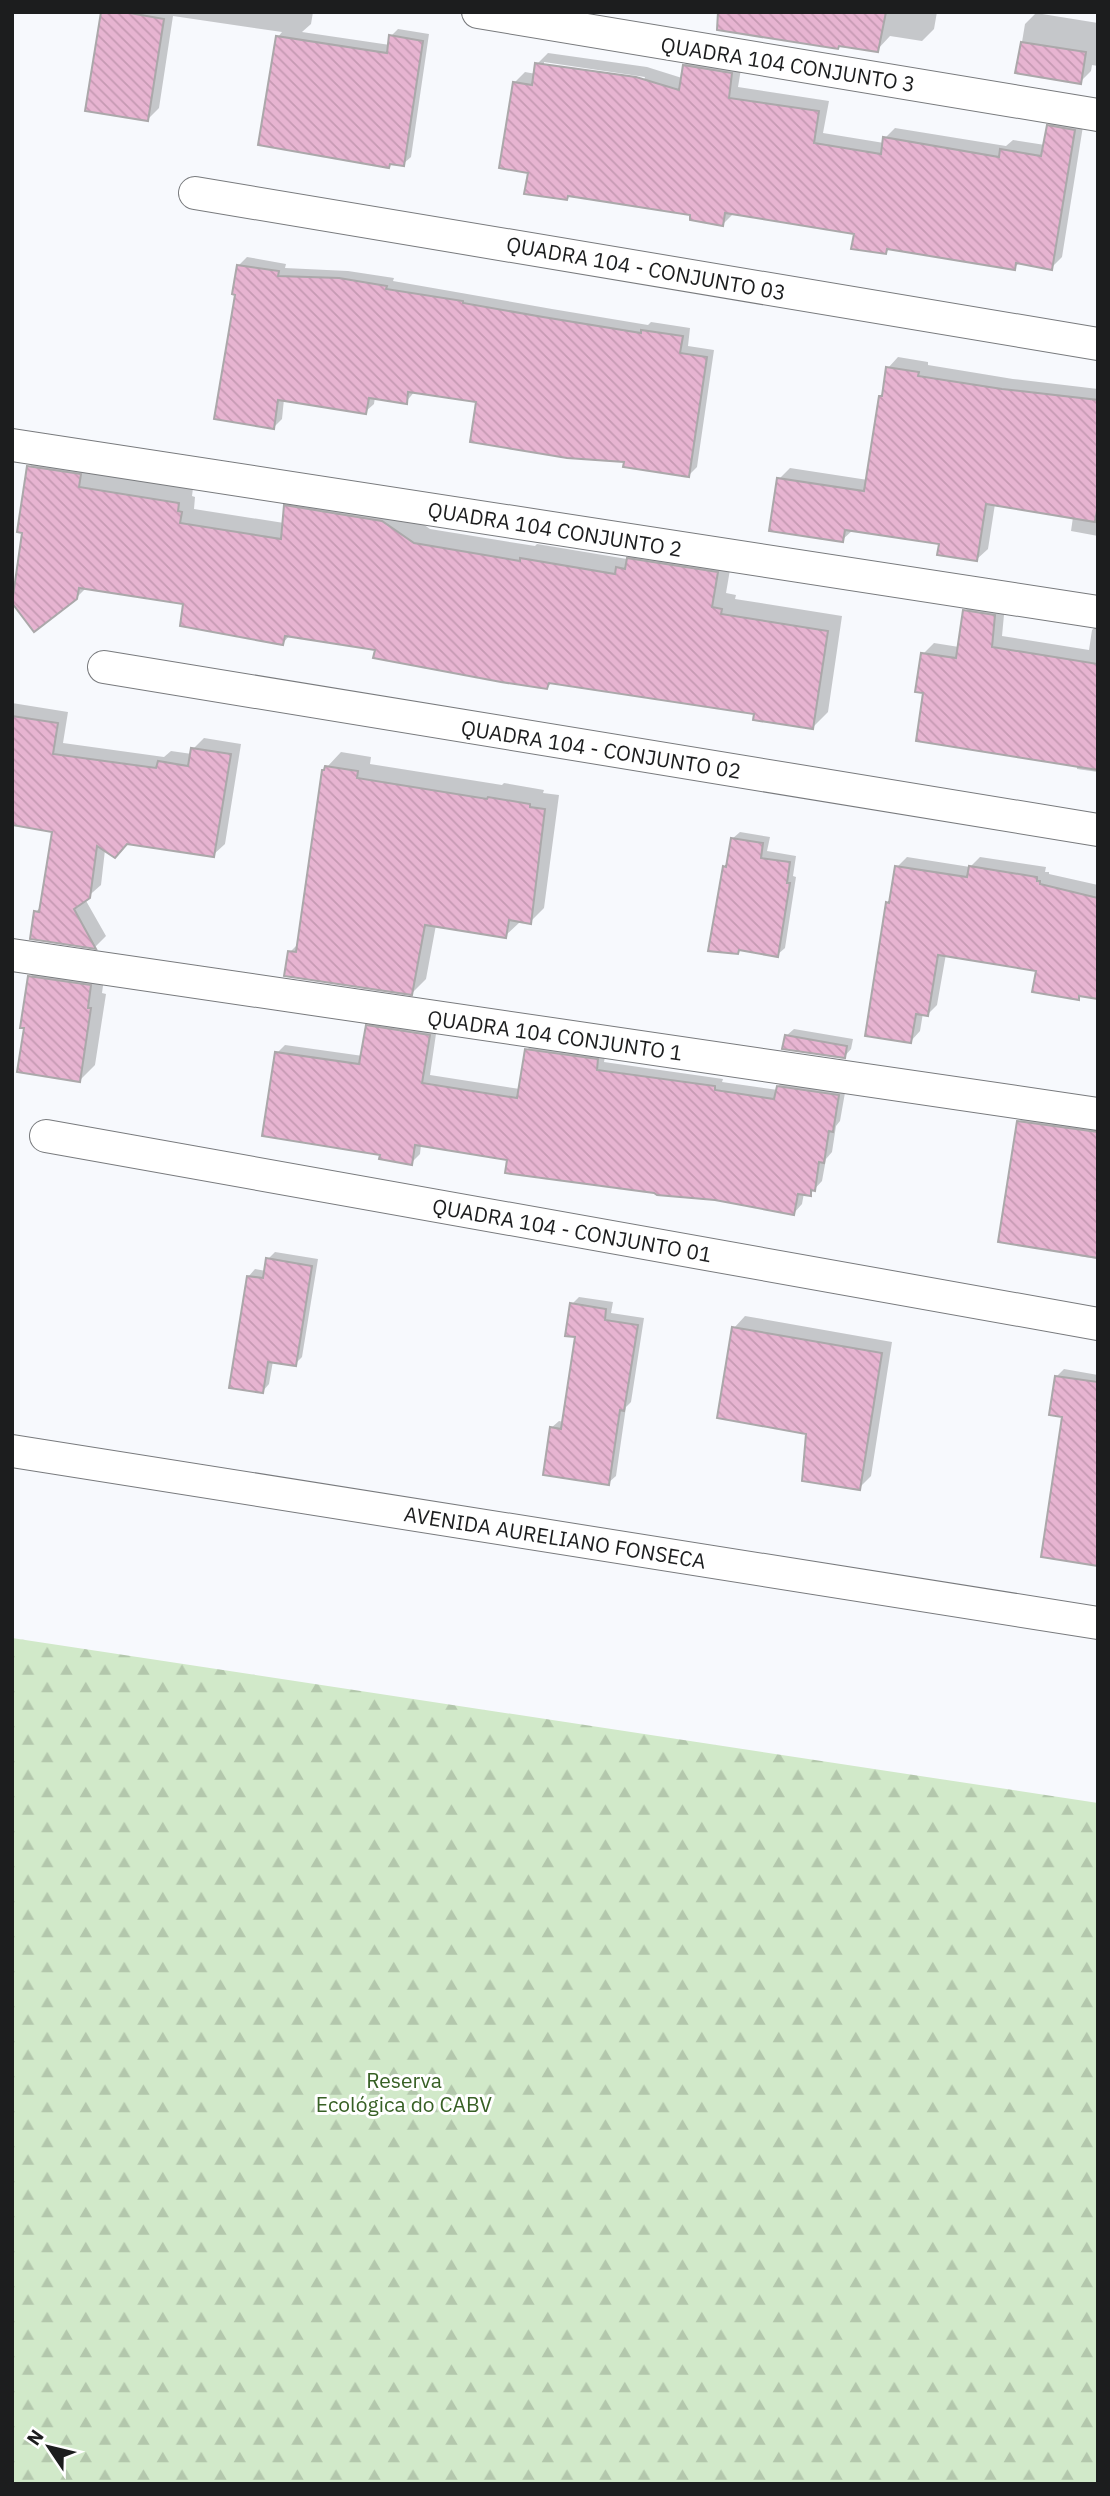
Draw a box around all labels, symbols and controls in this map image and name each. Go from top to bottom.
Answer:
street label: QUADRA 104 CONJUNTO 3 [659,30,917,98]
street label: QUADRA 104 - CONJUNTO 03 [504,230,788,306]
street label: QUADRA 104 CONJUNTO 2 [426,495,684,563]
street label: QUADRA 104 - CONJUNTO 02 [459,713,743,785]
street label: QUADRA 104 CONJUNTO 1 [426,1003,684,1067]
street label: QUADRA 104 - CONJUNTO 01 [430,1192,714,1268]
street label: AVENIDA AURELIANO FONSECA [402,1499,708,1575]
park label: Reserva Ecológica do CABV [316,2066,492,2118]
north arrow [14,2412,84,2482]
text: N [21,2425,49,2450]

